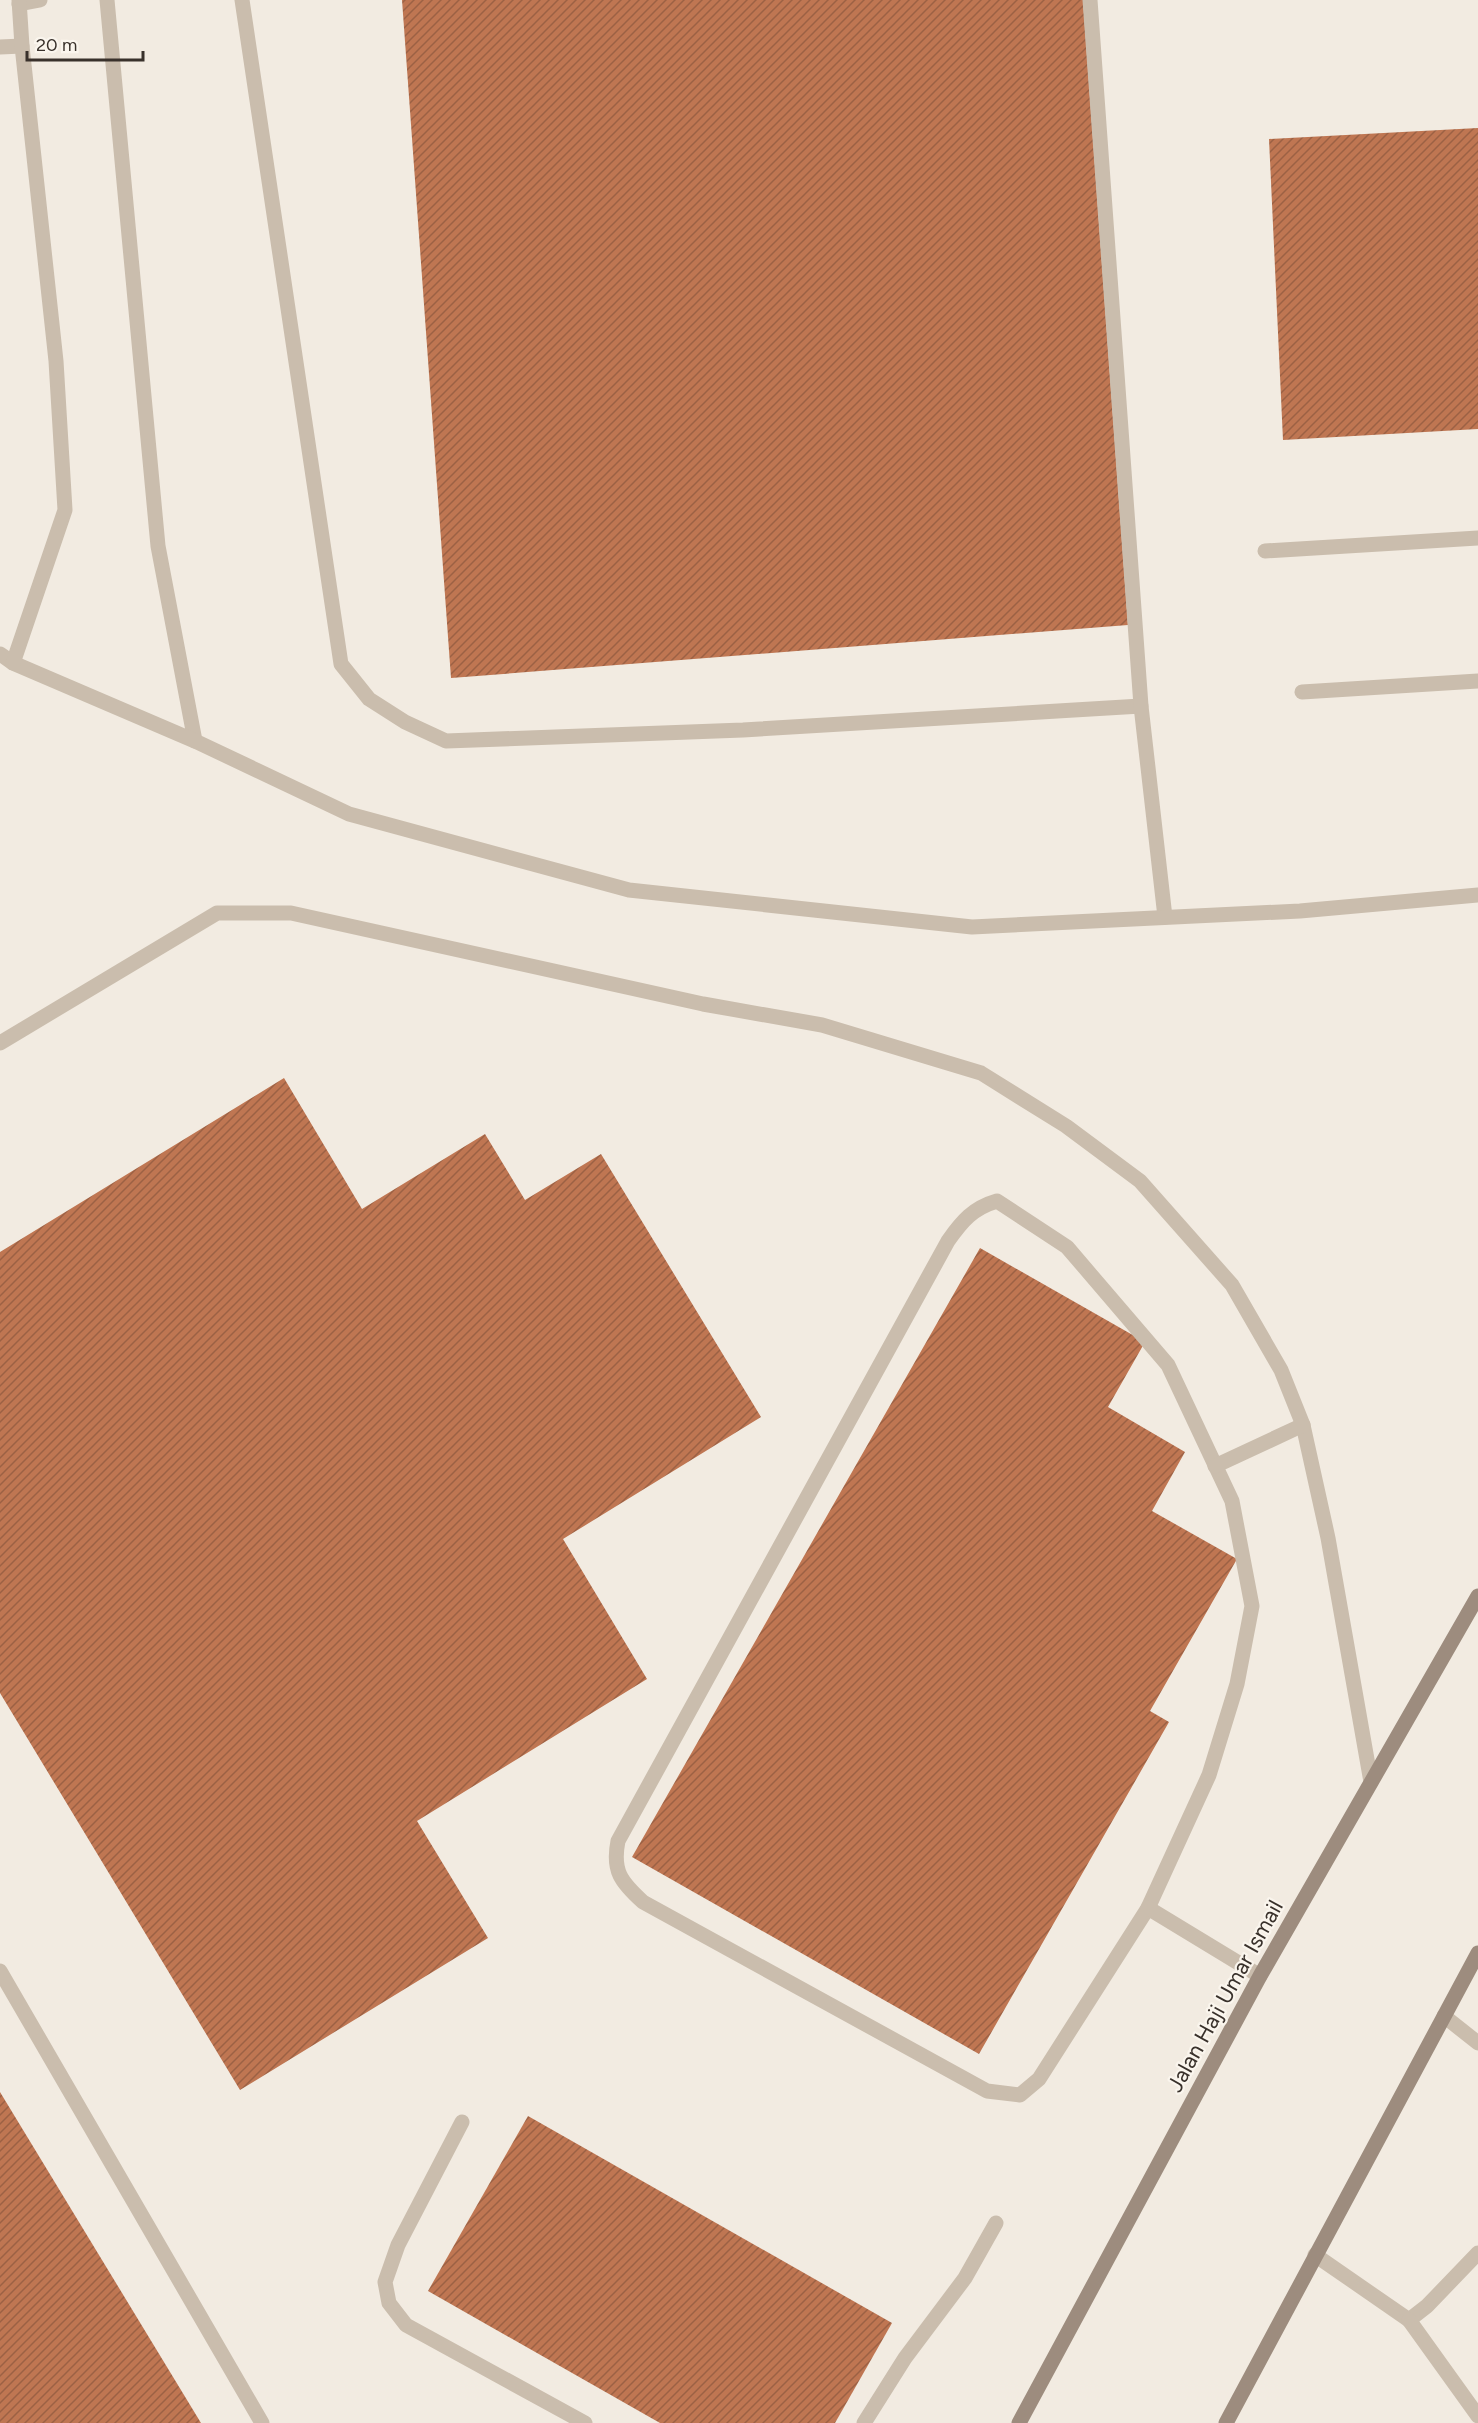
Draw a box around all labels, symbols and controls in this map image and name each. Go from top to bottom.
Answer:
scale bar [27,24,142,62]
text: 20 m [36,34,77,56]
street label: Jalan Haji Umar Ismail [1161,1895,1289,2097]

